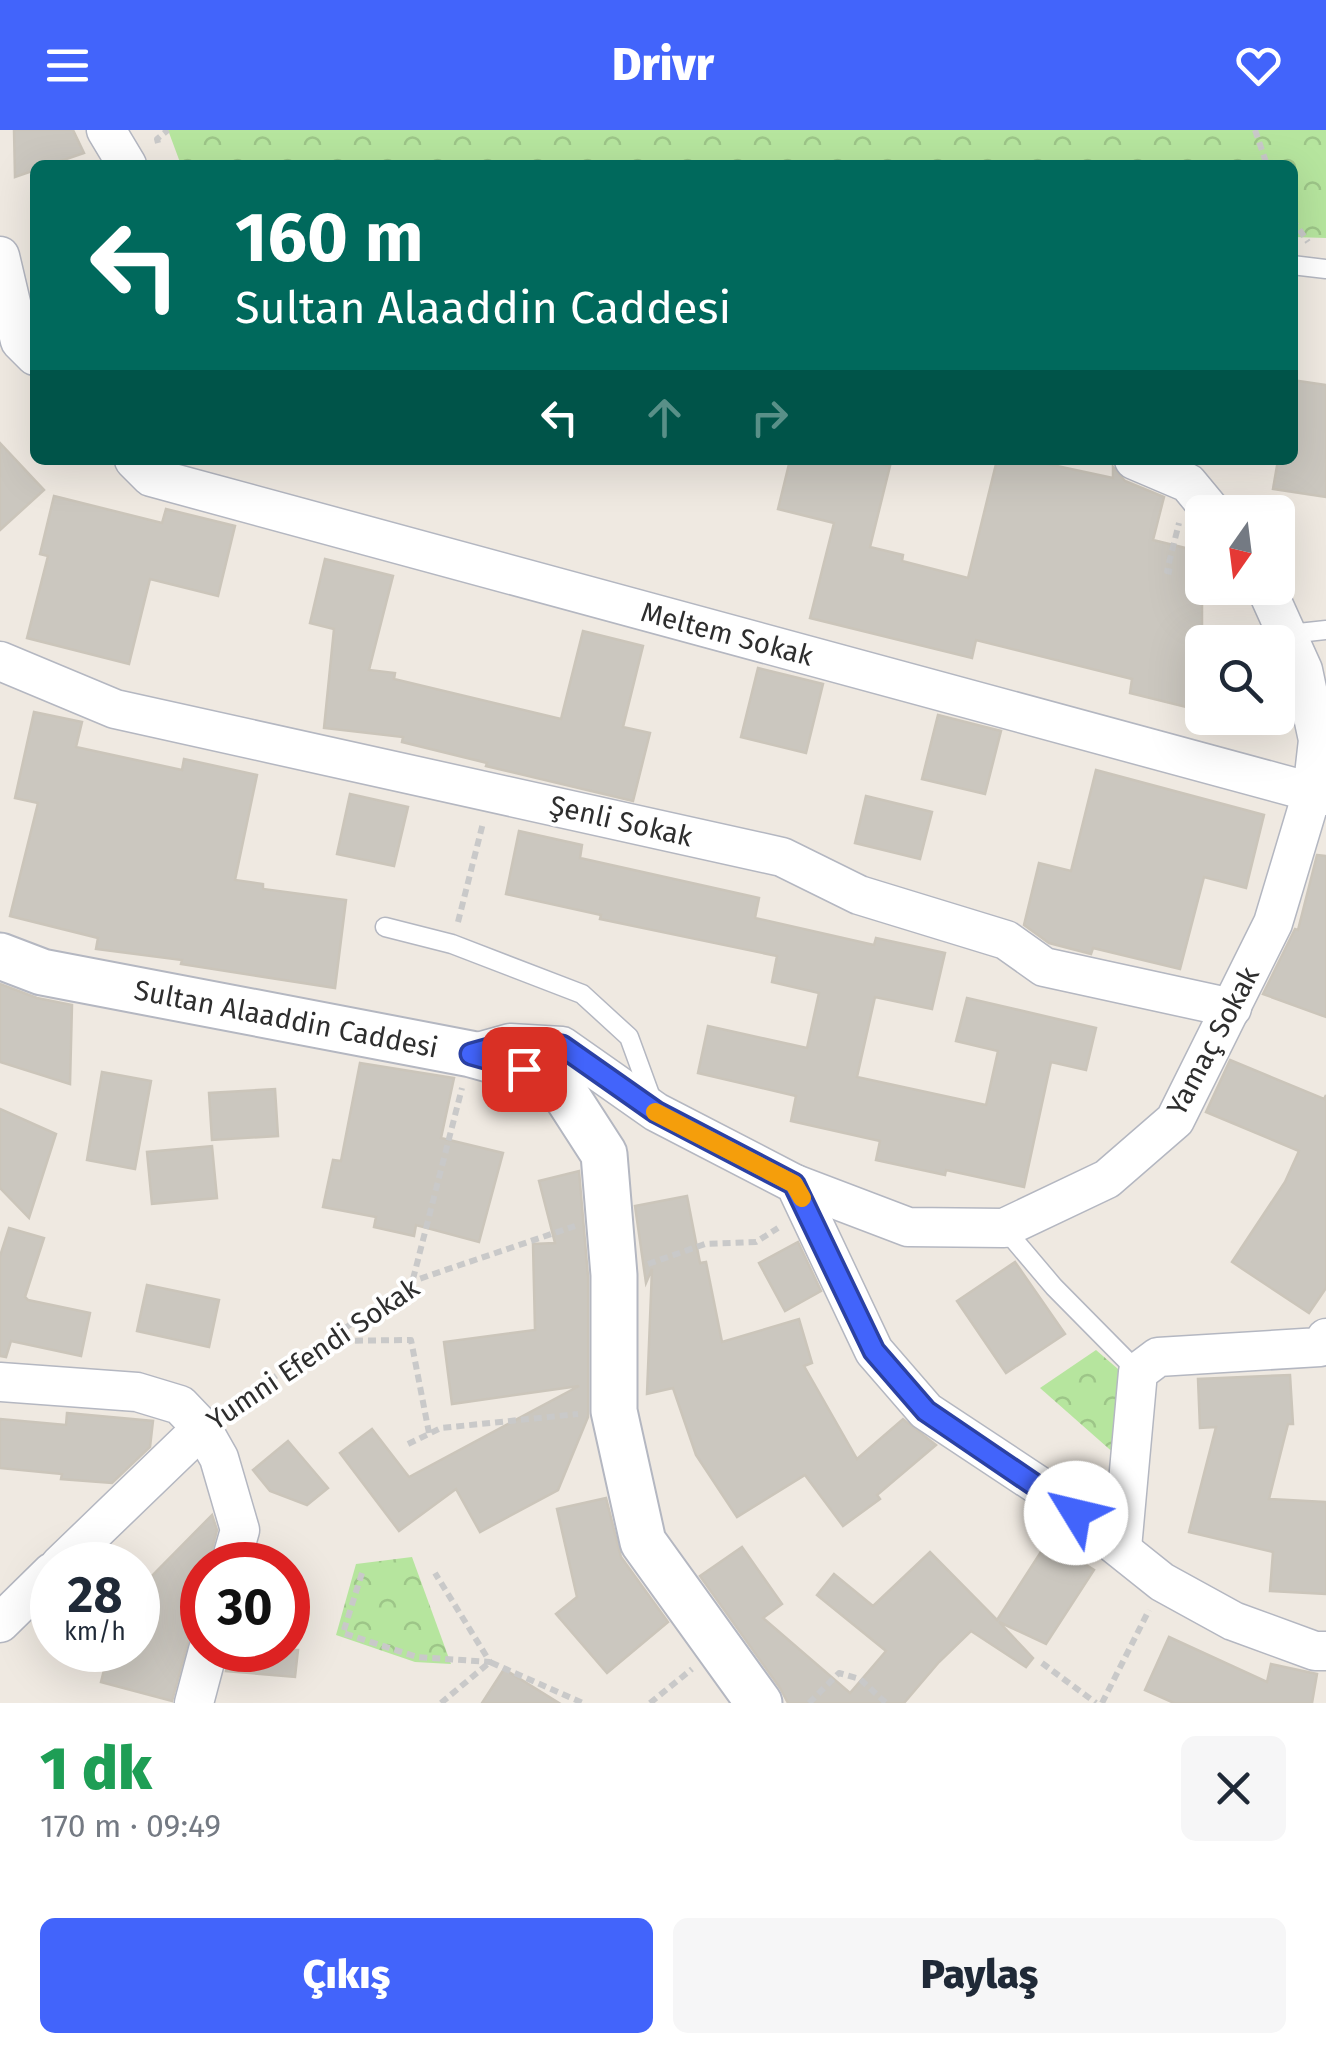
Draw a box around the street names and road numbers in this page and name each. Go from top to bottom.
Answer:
street label: Meltem Sokak [637,595,817,673]
street label: Şenli Sokak [546,789,696,854]
street label: Yamaç Sokak [1160,960,1266,1121]
street label: Sultan Alaaddin Caddesi [131,973,441,1065]
street label: Yumni Efendi Sokak [201,1271,426,1437]

